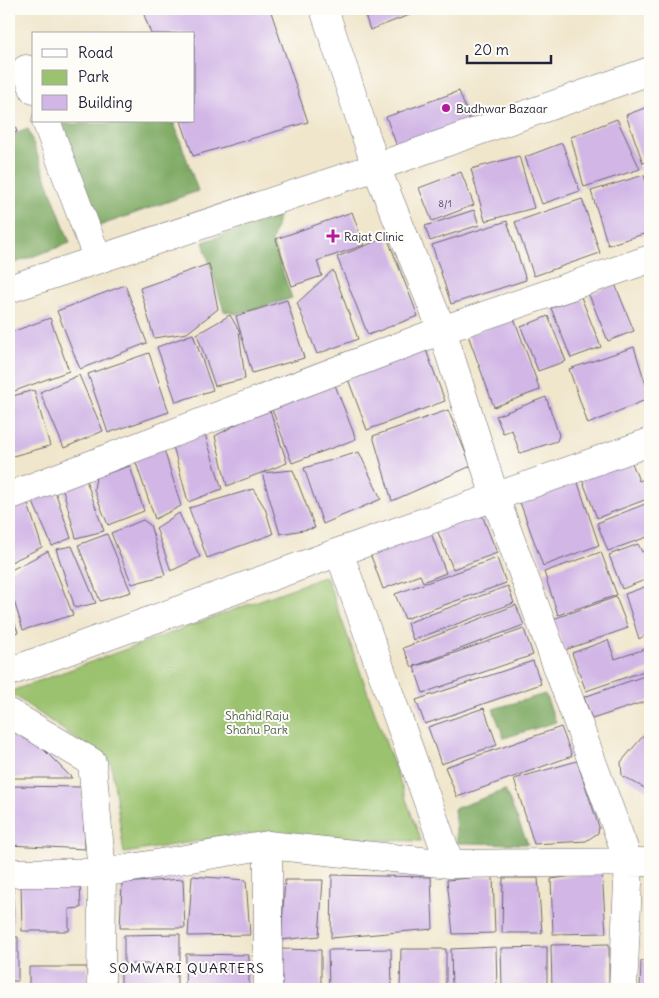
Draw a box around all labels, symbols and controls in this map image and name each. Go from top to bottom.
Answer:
legend [32,32,195,122]
scale bar [467,32,550,64]
text: 20 m [474,40,509,59]
text: Road [78,43,113,62]
text: Park [78,67,109,86]
text: Building [78,93,133,112]
place label: Budhwar Bazaar [456,101,548,116]
marker: Budhwar Bazaar [440,102,452,114]
house number: 8/1 [438,197,452,210]
marker: Rajat Clinic [326,229,340,243]
place label: Rajat Clinic [344,229,404,244]
park label: Shahid Raju Shahu Park [225,708,289,737]
district label: SOMWARI QUARTERS [109,959,265,977]

